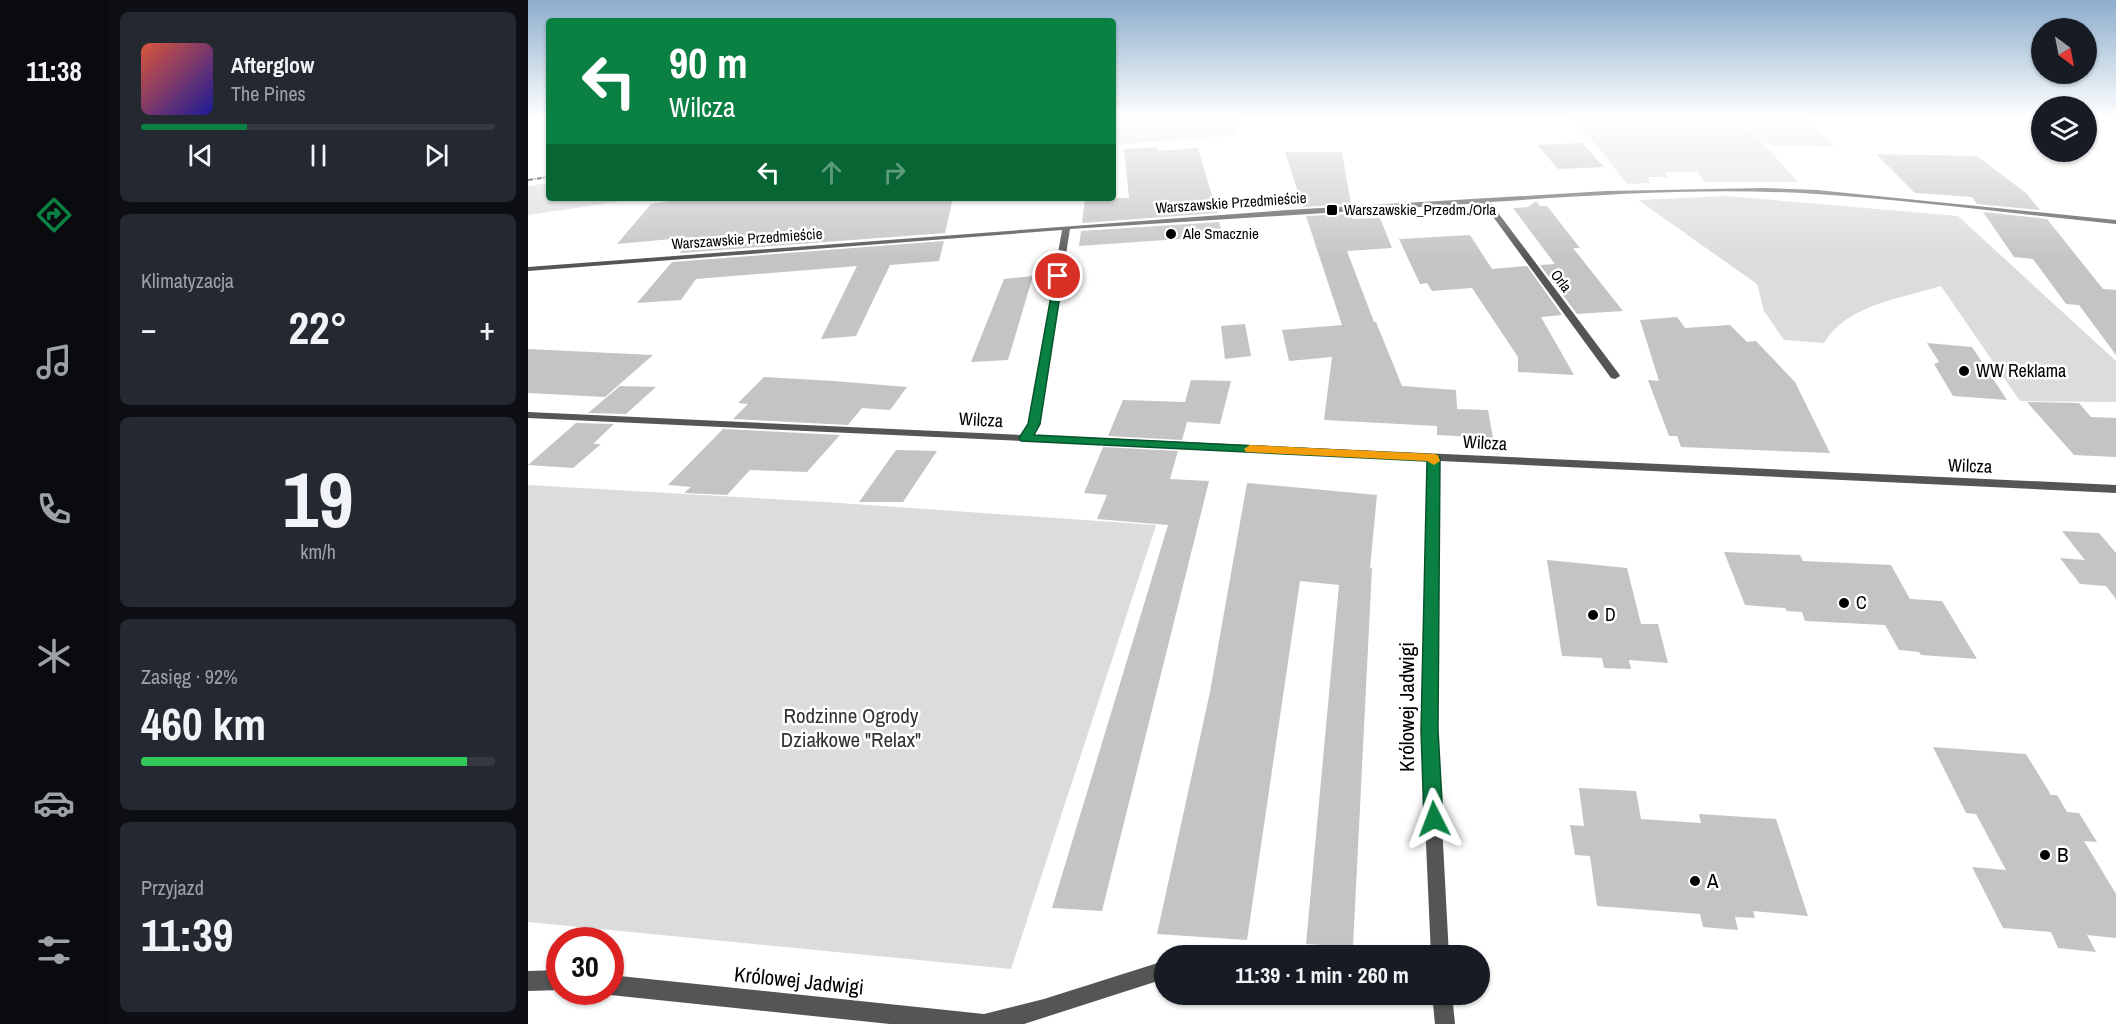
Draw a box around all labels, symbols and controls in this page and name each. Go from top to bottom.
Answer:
north arrow [2031,18,2097,84]
map controls [2031,18,2097,162]
text: 90 m [669,35,748,91]
icon: left [570,42,648,120]
text: Afterglow [231,50,314,80]
text: 11:38 [26,53,82,89]
text: The Pines [231,80,306,107]
text: Wilcza [669,89,735,125]
button: layers [2031,96,2097,162]
icon: previous [184,139,217,172]
icon: pause [302,139,335,172]
icon: next [420,139,453,172]
icon: left [752,156,785,189]
icon: ahead [815,156,848,189]
icon: right [878,156,911,189]
street label: Warszawskie Przedmieście [1155,187,1307,218]
icon: directions [33,194,75,236]
place label: Warszawskie_Przedm./Orla [1344,199,1496,220]
marker: Warszawskie_Przedm./Orla [1325,203,1339,217]
street label: Warszawskie Przedmieście [671,223,823,254]
place label: Ale Smacznie [1182,223,1259,244]
marker: Ale Smacznie [1164,227,1178,241]
pin [1032,250,1083,301]
icon: arrive [1041,259,1074,292]
street label: Orla [1546,265,1577,296]
text: Klimatyzacja [141,267,234,294]
text: 22° [288,297,348,358]
text: − [141,306,157,350]
text: + [479,306,495,350]
icon: music [33,341,75,383]
place label: WW Reklama [1976,358,2066,383]
marker: WW Reklama [1957,364,1971,378]
street label: Wilcza [958,406,1004,433]
street label: Wilcza [1462,429,1508,456]
text: 19 [282,446,354,551]
street label: Wilcza [1947,452,1993,479]
icon: phone [33,488,75,530]
text: km/h [300,538,336,565]
place label: C [1856,590,1867,615]
marker: C [1837,596,1851,610]
place label: D [1605,602,1616,627]
marker: D [1586,608,1600,622]
icon: climate [33,635,75,677]
street label: Królowej Jadwigi [1392,642,1421,772]
text: Zasięg · 92% [141,663,238,690]
text: 460 km [141,693,266,754]
park label: Rodzinne Ogrody Działkowe "Relax" [781,701,921,754]
icon: car [33,782,75,824]
position arrow [1402,787,1466,851]
place label: B [2057,840,2069,869]
marker: B [2038,848,2052,862]
place label: A [1706,866,1719,895]
text: Przyjazd [141,874,204,901]
marker: A [1688,874,1702,888]
text: 11:39 [141,904,233,965]
speed limit sign: 30 [546,927,624,1005]
icon: filters [33,929,75,971]
street label: Królowej Jadwigi [733,959,865,1002]
text: 11:39 · 1 min · 260 m [1235,960,1409,990]

